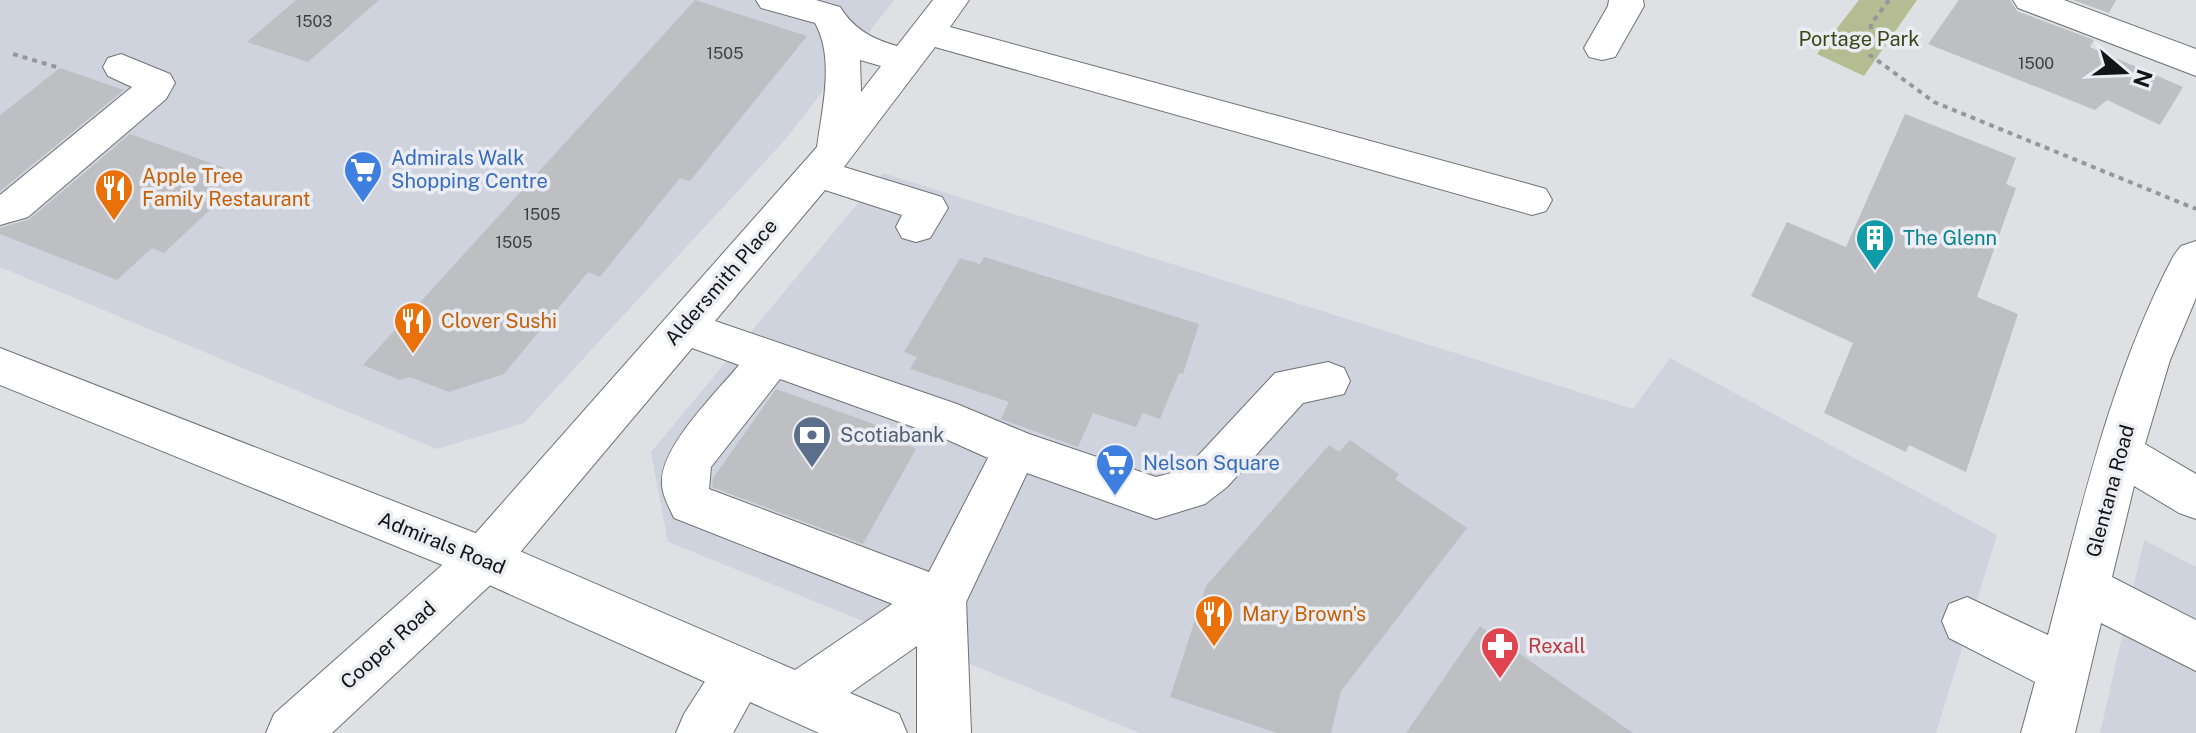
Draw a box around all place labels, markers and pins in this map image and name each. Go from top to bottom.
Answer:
place label: Admirals Walk Shopping Centre [391,146,548,193]
supermarket icon: Admirals Walk Shopping Centre [342,149,384,204]
place label: Apple Tree Family Restaurant [142,164,311,211]
restaurant icon: Apple Tree Family Restaurant [93,167,135,222]
building icon: The Glenn [1854,217,1896,272]
place label: The Glenn [1903,226,1997,250]
restaurant icon: Clover Sushi [392,300,434,355]
place label: Clover Sushi [441,309,557,333]
bank icon: Scotiabank [791,414,833,469]
place label: Scotiabank [840,423,944,447]
supermarket icon: Nelson Square [1094,442,1136,497]
place label: Nelson Square [1143,451,1280,475]
restaurant icon: Mary Brown's [1193,593,1235,648]
place label: Mary Brown's [1242,602,1366,626]
pharmacy icon: Rexall [1479,625,1521,680]
place label: Rexall [1528,634,1586,658]

